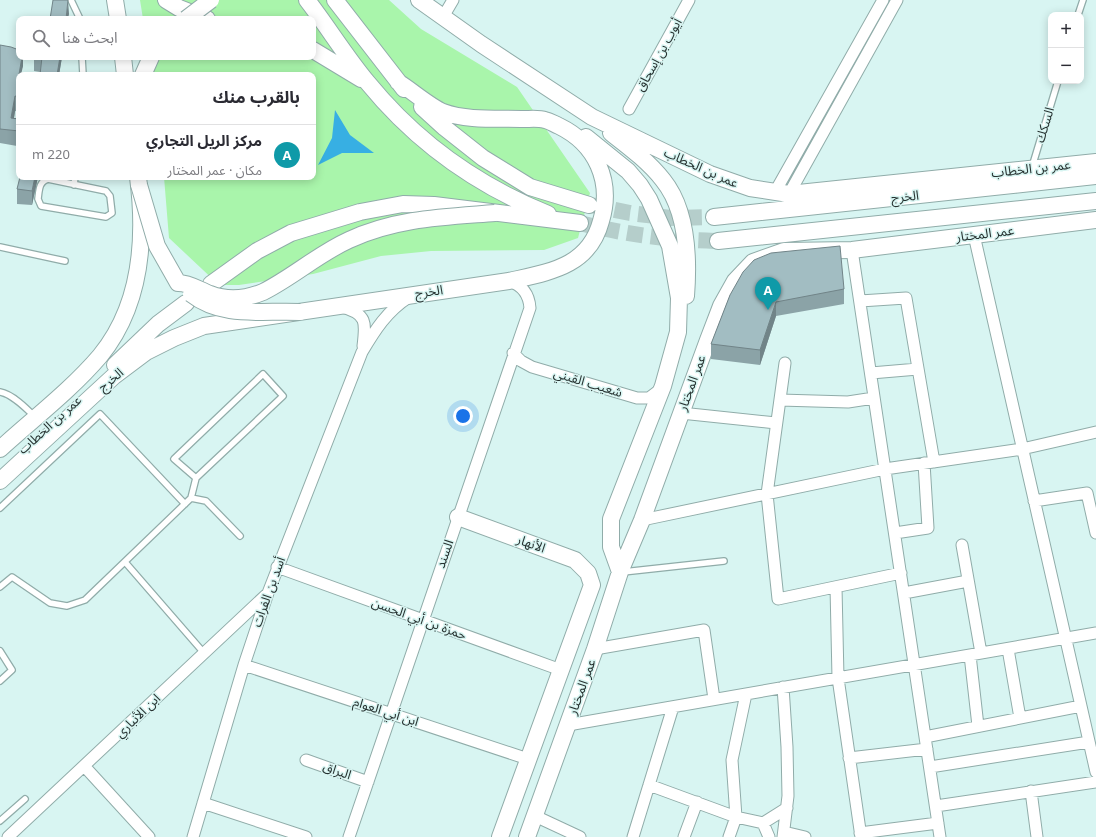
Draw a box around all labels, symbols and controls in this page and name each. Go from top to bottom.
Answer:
map controls [1048,12,1084,84]
button: + [1048,12,1084,48]
street label: أيوب بن إسحاق [627,13,691,97]
search box [16,16,316,60]
text: ابحث هنا [62,22,118,54]
icon: search [30,27,52,49]
button: − [1048,48,1084,84]
text: بالقرب منك [213,80,300,116]
street label: السكك [1026,104,1064,146]
text: مركز الريل التجاري [146,125,262,157]
street label: عمر بن الخطاب [659,139,743,197]
text: 220 m [32,141,70,169]
text: A [283,142,292,170]
street label: عمر بن الخطاب [990,151,1073,187]
text: مكان · عمر المختار [167,157,262,185]
street label: الخرج [890,182,920,212]
street label: عمر المختار [953,216,1016,252]
street label: الخرج [413,276,445,308]
pin: A [755,277,781,310]
street label: عمر المختار [669,350,715,416]
street label: شعيب القيني [550,359,626,407]
street label: الخرج [91,360,131,400]
street label: عمر بن الخطاب [11,388,89,462]
your location [453,406,473,426]
street label: الأنهار [511,525,550,562]
street label: السند [427,536,463,572]
street label: أسد بن الفرات [243,553,295,631]
street label: حمزة بن أبي الحسن [367,589,471,649]
street label: عمر المختار [559,654,605,720]
street label: ابن الأنباري [108,686,168,746]
street label: ابن أبي العوام [349,688,423,736]
street label: البراق [319,753,355,789]

